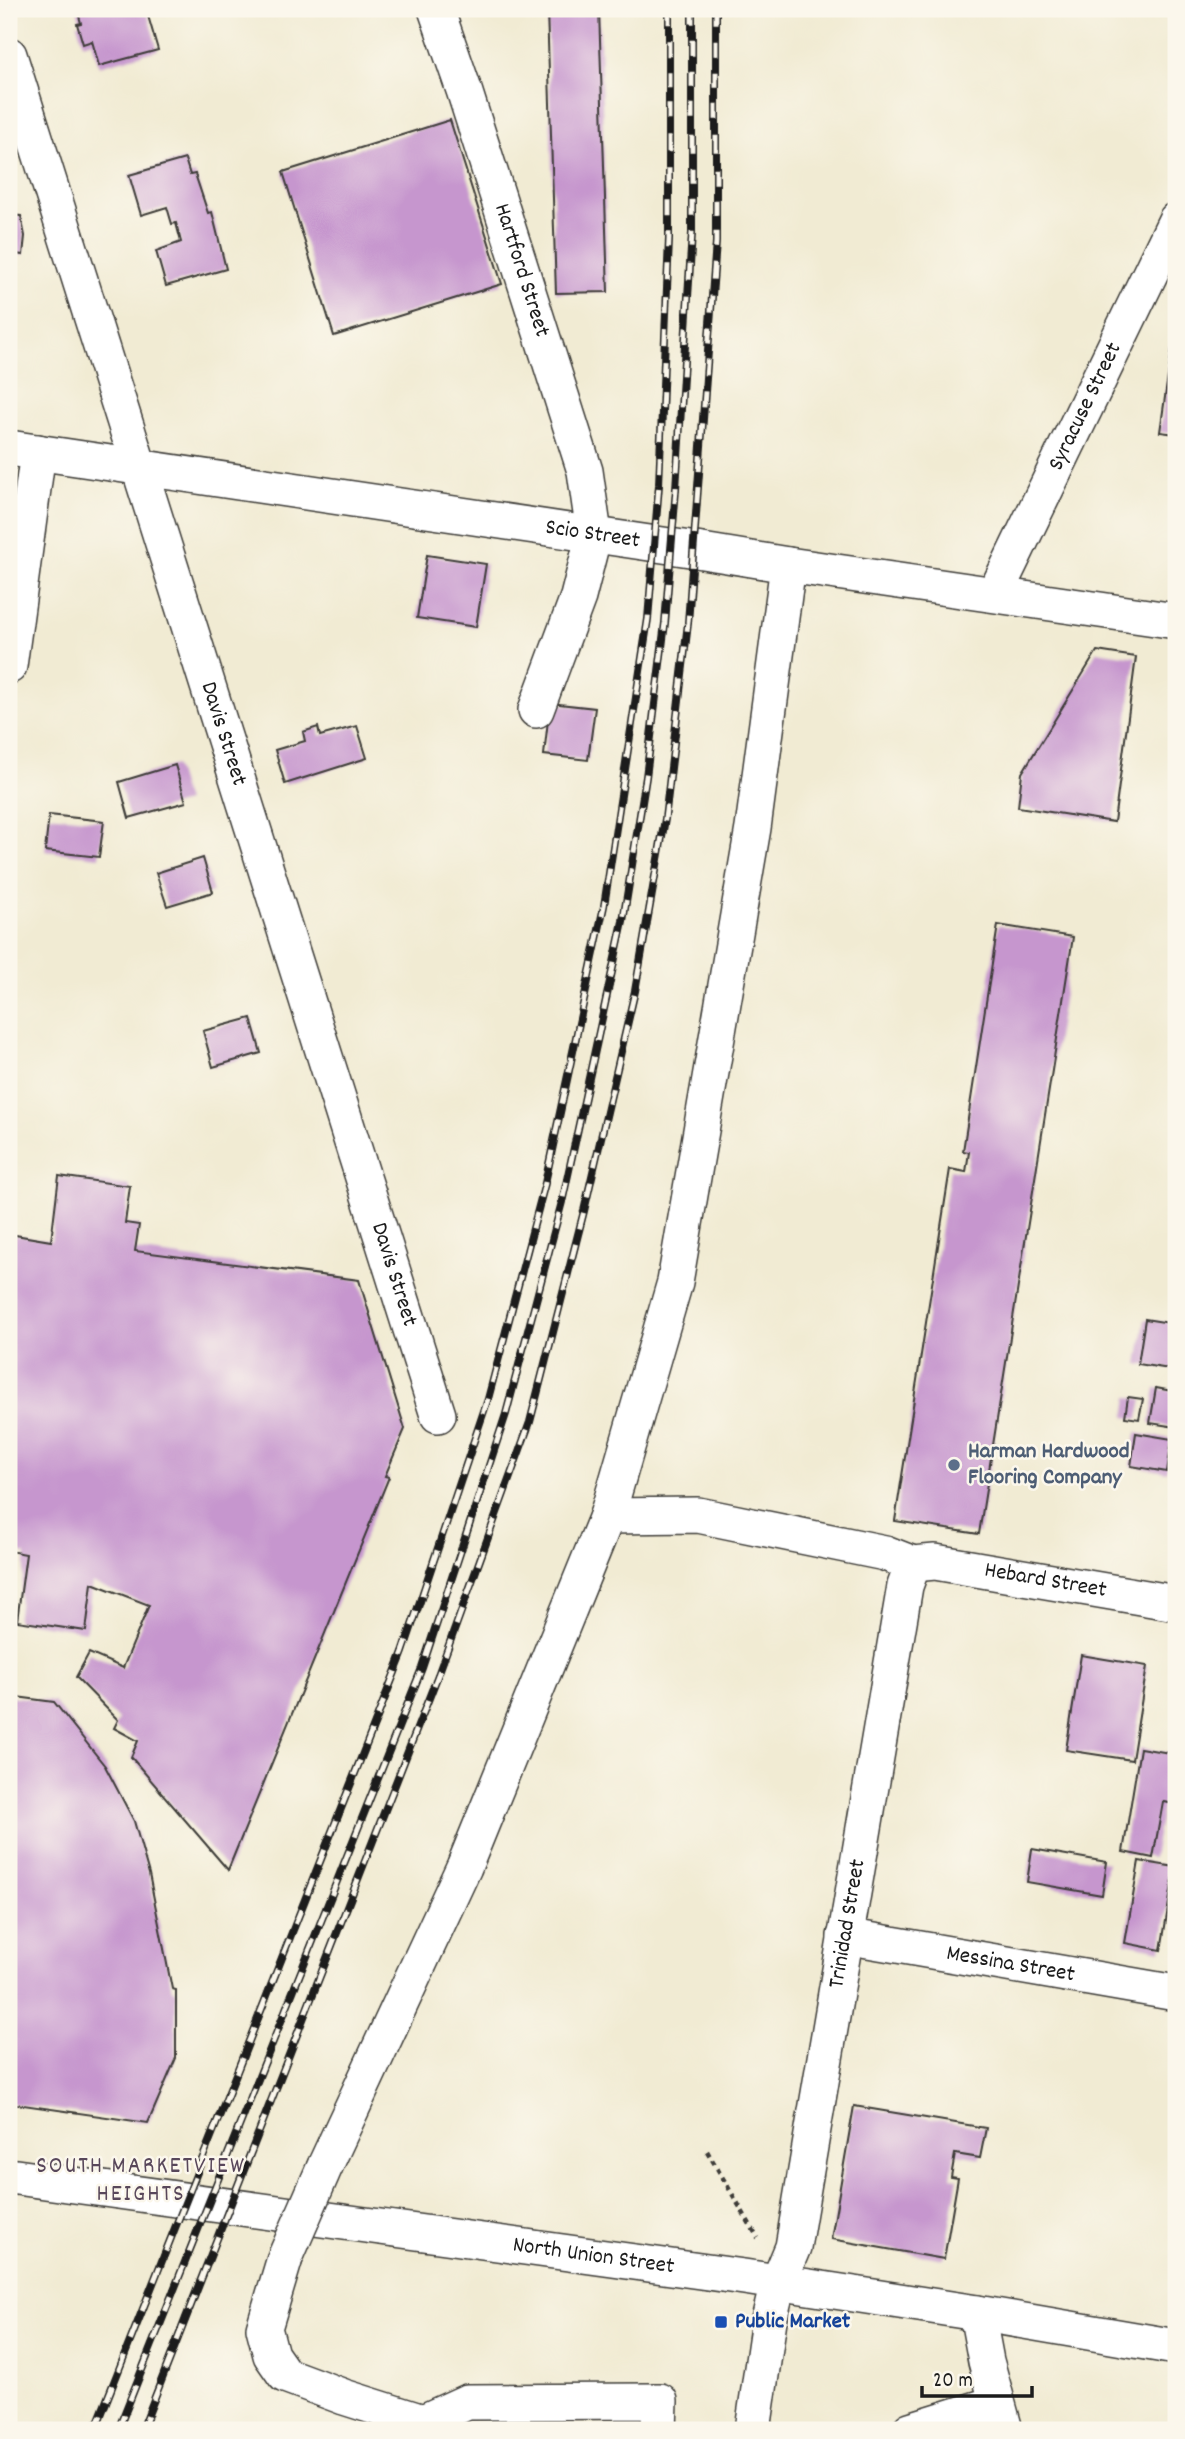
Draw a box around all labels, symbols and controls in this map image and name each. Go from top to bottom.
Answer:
street label: Hartford Street [485,199,558,341]
street label: Syracuse Street [1040,337,1131,477]
street label: Scio Street [543,511,642,558]
street label: Davis Street [191,678,255,790]
street label: Davis Street [362,1219,426,1331]
place label: Harman Hardwood Flooring Company [968,1436,1130,1495]
marker: Harman Hardwood Flooring Company [946,1457,962,1473]
street label: Hebard Street [982,1554,1109,1607]
street label: Trinidad Street [821,1857,875,1991]
street label: Messina Street [944,1937,1077,1992]
district label: SOUTH MARKETVIEW HEIGHTS [36,2150,246,2212]
street label: North Union Street [511,2229,676,2284]
place label: Public Market [735,2306,851,2339]
marker: Public Market [713,2314,729,2330]
scale bar [922,2355,1033,2399]
text: 20 m [933,2367,973,2397]

